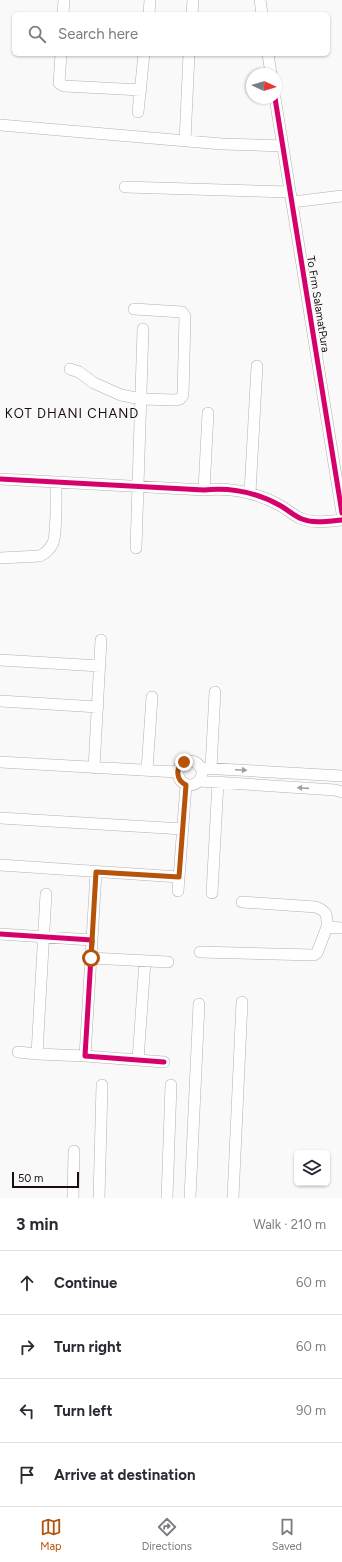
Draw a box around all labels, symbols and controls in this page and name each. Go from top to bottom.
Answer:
search box [12,12,330,56]
icon: search [26,23,48,45]
text: Search here [58,25,138,43]
north arrow [246,68,282,104]
street label: To Frm SalamatPura [304,255,332,353]
district label: KOT DHANI CHAND [5,406,139,421]
route end [175,753,193,771]
one-way arrow [235,766,247,773]
one-way arrow [297,785,309,792]
route start [82,949,100,967]
map controls [294,1150,330,1186]
button: layers [294,1150,330,1186]
scale bar [12,1170,79,1189]
text: 50 m [18,1172,43,1185]
text: 3 min [16,1214,58,1234]
text: Walk · 210 m [253,1217,326,1232]
icon: ahead [16,1272,38,1294]
text: Continue [54,1274,117,1292]
text: 60 m [296,1275,326,1290]
icon: right [16,1336,38,1358]
text: Turn right [54,1338,122,1356]
text: 60 m [296,1339,326,1354]
icon: left [16,1400,38,1422]
text: Turn left [54,1402,112,1420]
text: 90 m [296,1403,326,1418]
icon: arrive [16,1464,38,1486]
text: Arrive at destination [54,1466,195,1484]
tab: Map [40,1516,62,1553]
tab: Directions [142,1516,192,1553]
tab: Saved [272,1516,302,1553]

